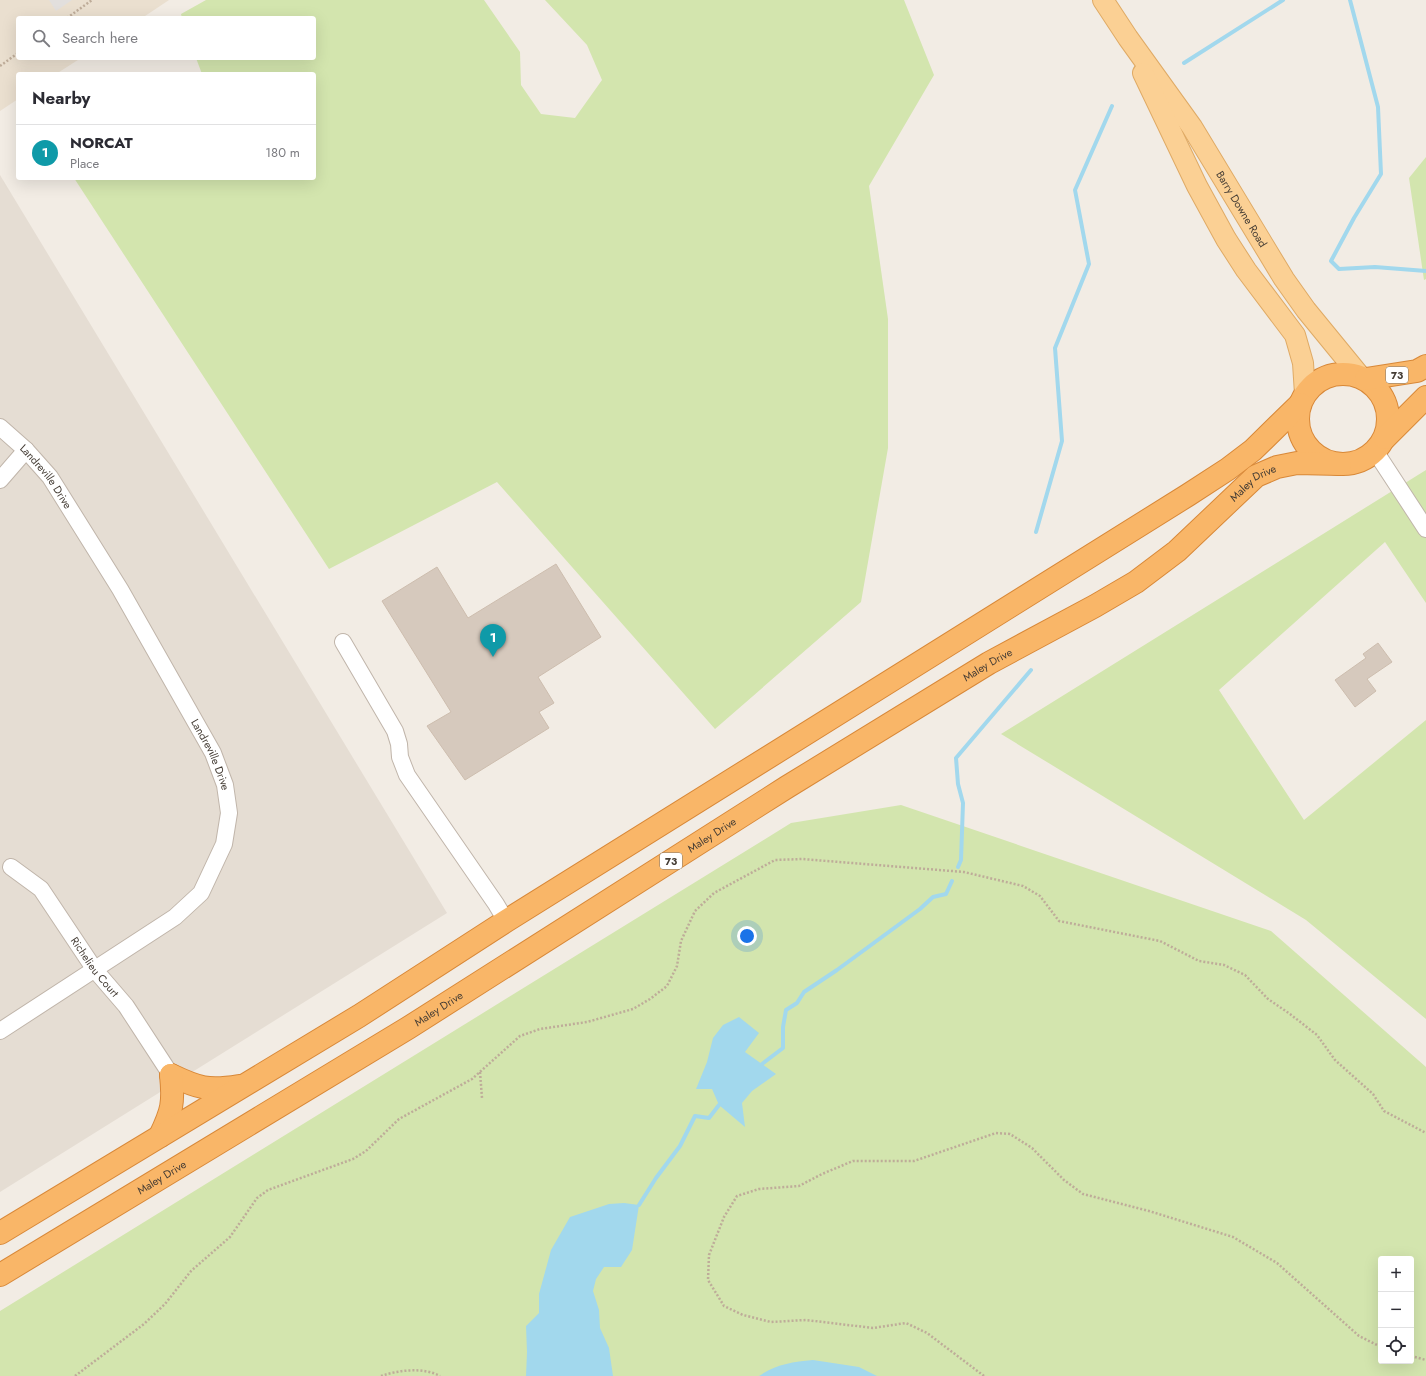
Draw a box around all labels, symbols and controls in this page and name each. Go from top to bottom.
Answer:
search box [16,16,316,60]
icon: search [30,27,52,49]
text: Search here [62,27,138,49]
text: Nearby [32,86,90,110]
text: NORCAT [70,132,133,154]
text: 1 [42,143,48,162]
text: 180 m [265,143,300,162]
text: Place [70,154,99,173]
street label: Barry Downe Road [1212,168,1271,250]
road number: 73 [1386,367,1408,383]
street label: Landreville Drive [17,440,76,512]
street label: Maley Drive [1226,460,1279,505]
pin: 1 [480,624,506,657]
street label: Maley Drive [960,644,1015,685]
street label: Landreville Drive [187,716,234,792]
street label: Maley Drive [684,813,740,856]
road number: 73 [660,853,682,869]
your location [737,926,757,946]
street label: Richelieu Court [67,934,123,1001]
street label: Maley Drive [411,987,466,1030]
street label: Maley Drive [134,1156,190,1198]
map controls [1378,1256,1414,1364]
button: + [1378,1256,1414,1292]
button: − [1378,1292,1414,1328]
button: locate [1378,1328,1414,1364]

